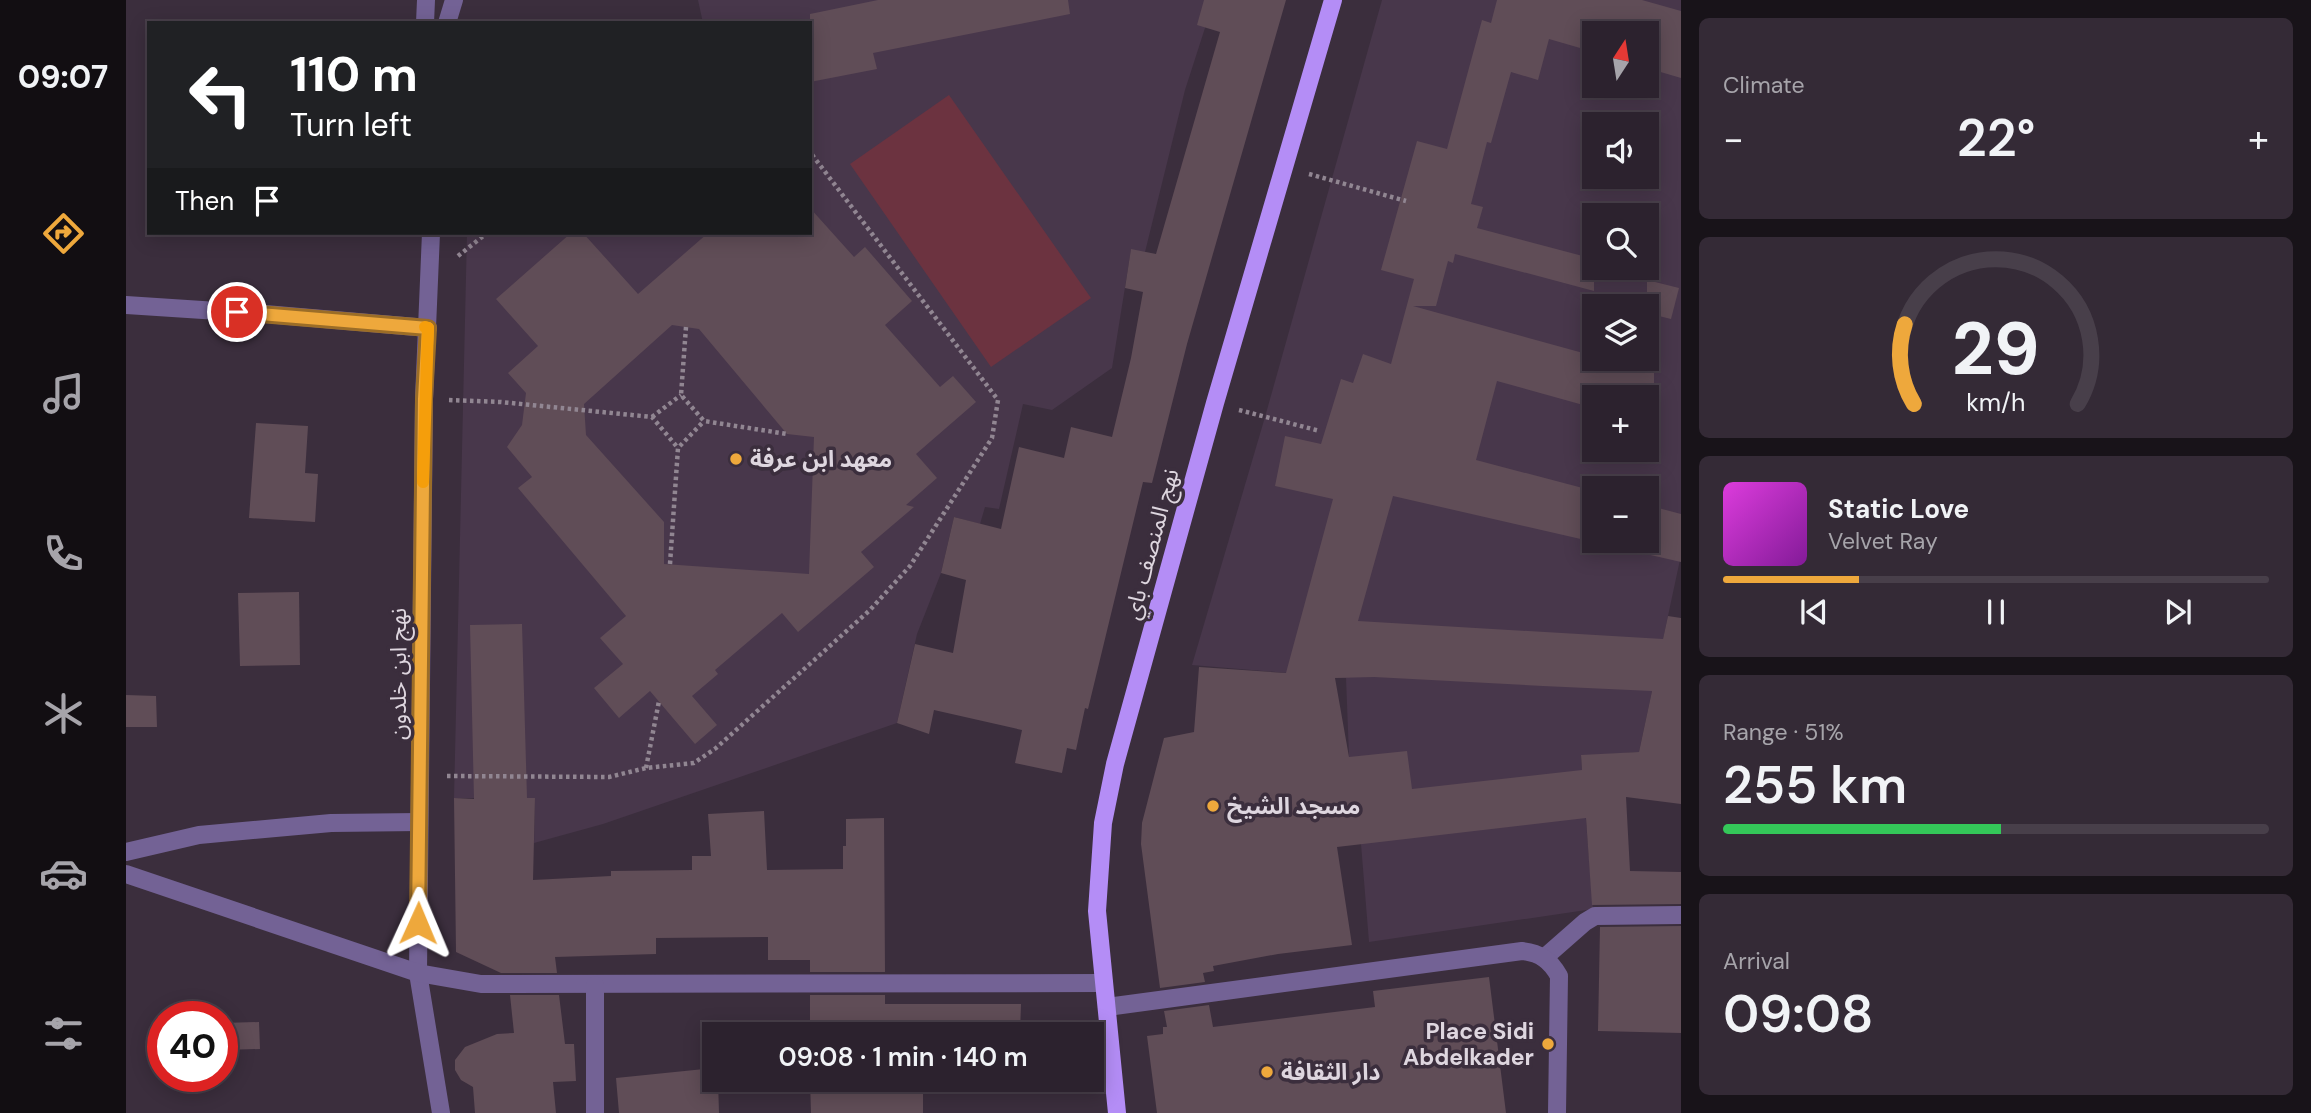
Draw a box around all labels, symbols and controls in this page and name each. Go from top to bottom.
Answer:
north arrow [1582,21,1659,98]
map controls [1582,21,1659,553]
text: 110 m [290,42,418,106]
icon: left [175,49,266,140]
text: 09:07 [18,56,108,98]
text: Climate [1723,70,1805,100]
text: Turn left [290,104,412,146]
text: 22° [1957,104,2035,172]
button: sound [1582,112,1659,189]
text: − [1723,114,1744,164]
text: + [2248,114,2269,164]
icon: arrive [248,182,286,220]
text: Then [175,184,234,218]
button: search [1582,203,1659,280]
icon: directions [39,209,88,258]
pin [207,282,267,342]
icon: arrive [218,293,256,331]
button: layers [1582,294,1659,371]
text: 29 [1952,302,2040,397]
icon: music [39,369,88,418]
button: + [1582,385,1659,462]
text: km/h [1966,385,2026,418]
place label: معهد ابن عرفة [750,444,892,474]
marker: معهد ابن عرفة [728,451,744,467]
street label: نهج المنصف باي [1116,465,1188,623]
button: − [1582,476,1659,553]
text: Static Love [1828,492,1969,526]
text: Velvet Ray [1828,526,1938,556]
icon: phone [39,529,88,578]
icon: previous [1795,593,1833,631]
icon: pause [1977,593,2015,631]
icon: next [2159,593,2197,631]
street label: نهج ابن خلدون [383,608,415,740]
icon: climate [39,689,88,738]
text: Range · 51% [1723,717,1844,747]
text: 255 km [1723,751,1907,819]
place label: مسجد الشيخ [1227,791,1360,823]
marker: مسجد الشيخ [1205,798,1221,814]
icon: car [39,849,88,898]
position arrow [381,886,455,960]
text: Arrival [1723,946,1790,976]
text: 09:08 [1723,980,1873,1048]
speed limit sign: 40 [147,1001,238,1092]
icon: filters [39,1009,88,1058]
place label: Place Sidi Abdelkader [1403,1016,1534,1072]
marker: Place Sidi Abdelkader [1540,1036,1556,1052]
text: 09:08 · 1 min · 140 m [778,1040,1028,1074]
place label: دار الثقافة [1281,1057,1380,1087]
marker: دار الثقافة [1259,1064,1275,1080]

